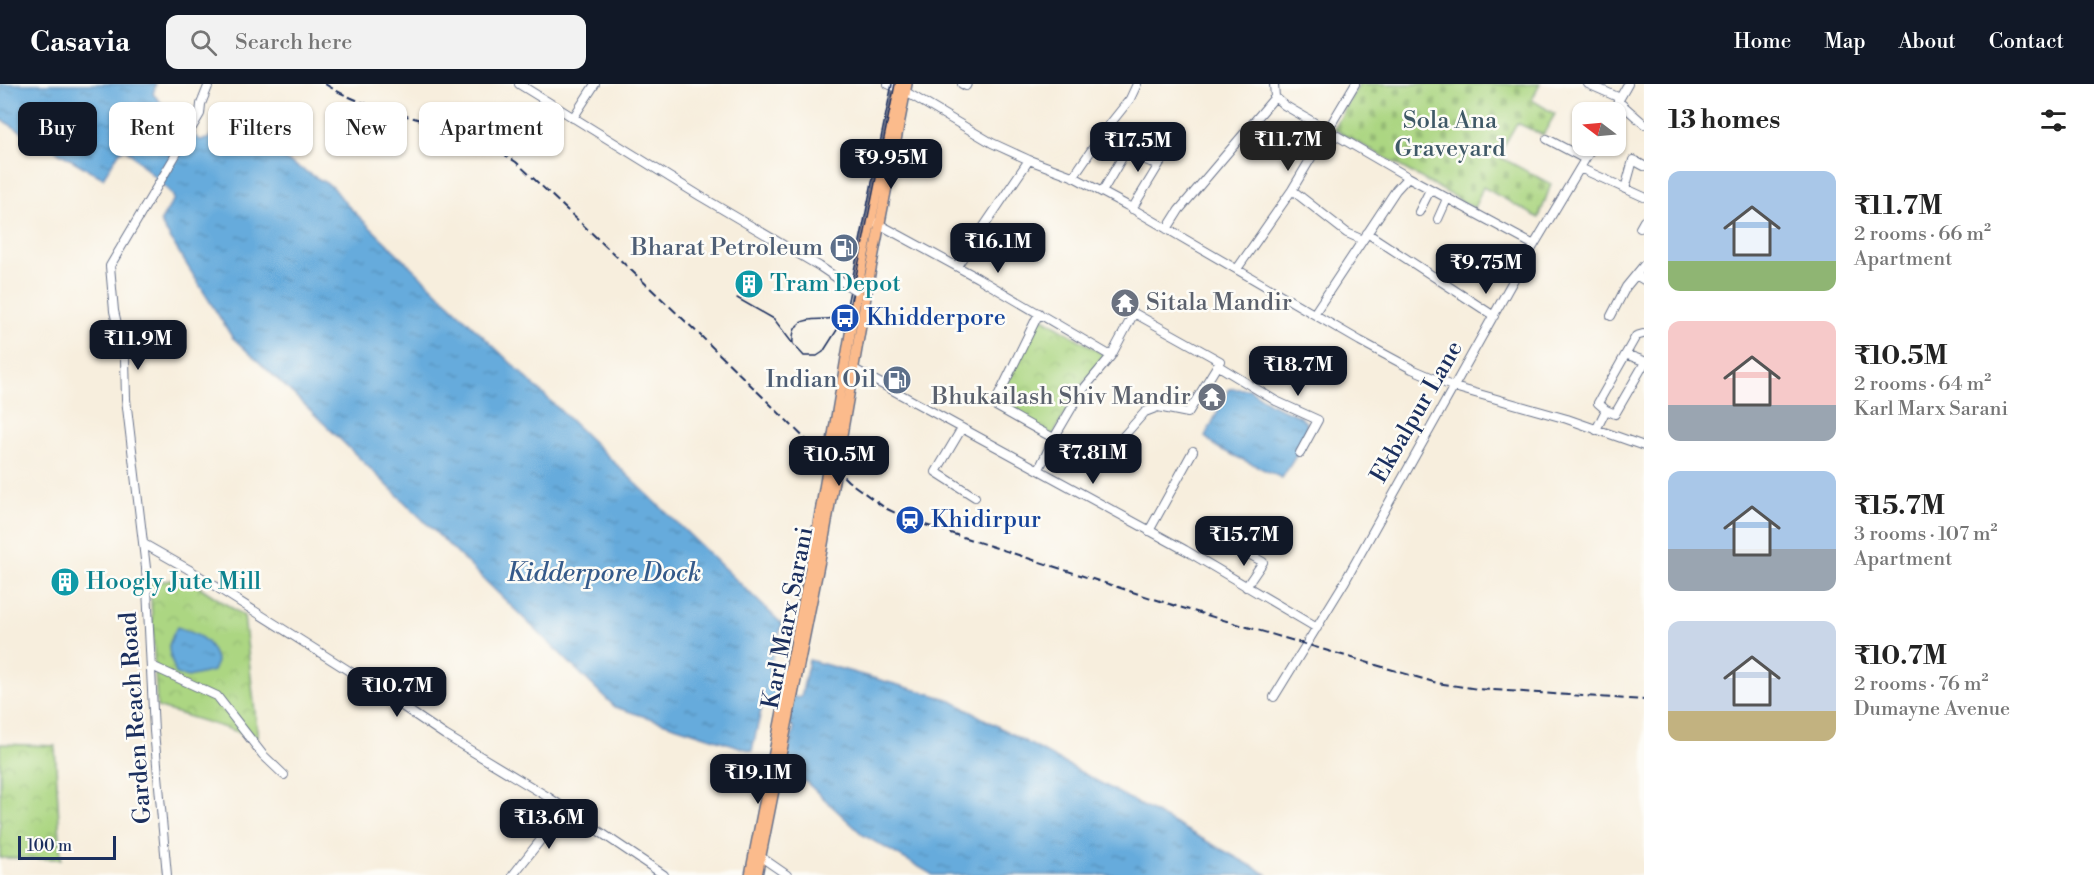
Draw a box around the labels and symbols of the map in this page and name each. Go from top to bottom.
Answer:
north arrow [1572,102,1626,156]
park label: Sola Ana Graveyard [1394,106,1506,164]
pin: ₹11.7M [1239,121,1337,172]
pin: ₹17.5M [1089,122,1187,173]
pin: ₹9.95M [842,139,940,190]
pin: ₹16.1M [949,223,1047,274]
fuel station icon: Bharat Petroleum [828,232,860,264]
place label: Bharat Petroleum [630,233,823,263]
pin: ₹9.75M [1437,244,1535,295]
building icon: Tram Depot [733,268,765,300]
place label: Tram Depot [770,269,901,299]
temple icon: Sitala Mandir [1109,287,1141,319]
place label: Sitala Mandir [1146,288,1292,318]
bus stop icon: Khidderpore [829,302,861,334]
place label: Khidderpore [866,303,1006,333]
pin: ₹11.9M [89,320,187,371]
street label: Ekbalpur Lane [1364,335,1470,489]
pin: ₹18.7M [1249,346,1347,397]
fuel station icon: Indian Oil [881,364,913,396]
place label: Indian Oil [766,365,876,395]
temple icon: Bhukailash Shiv Mandir [1196,381,1228,413]
place label: Bhukailash Shiv Mandir [930,382,1191,412]
pin: ₹7.81M [1044,434,1142,485]
pin: ₹10.5M [790,436,888,487]
station icon: Khidirpur [894,504,926,536]
place label: Khidirpur [931,505,1041,535]
pin: ₹15.7M [1195,516,1293,567]
street label: Karl Marx Sarani [756,524,820,712]
water label: Kidderpore Dock [507,557,701,589]
building icon: Hoogly Jute Mill [49,566,81,598]
place label: Hoogly Jute Mill [86,567,261,597]
street label: Garden Reach Road [114,611,158,825]
pin: ₹10.7M [348,667,446,718]
pin: ₹19.1M [709,754,807,805]
pin: ₹13.6M [500,799,598,850]
scale bar [18,833,116,860]

